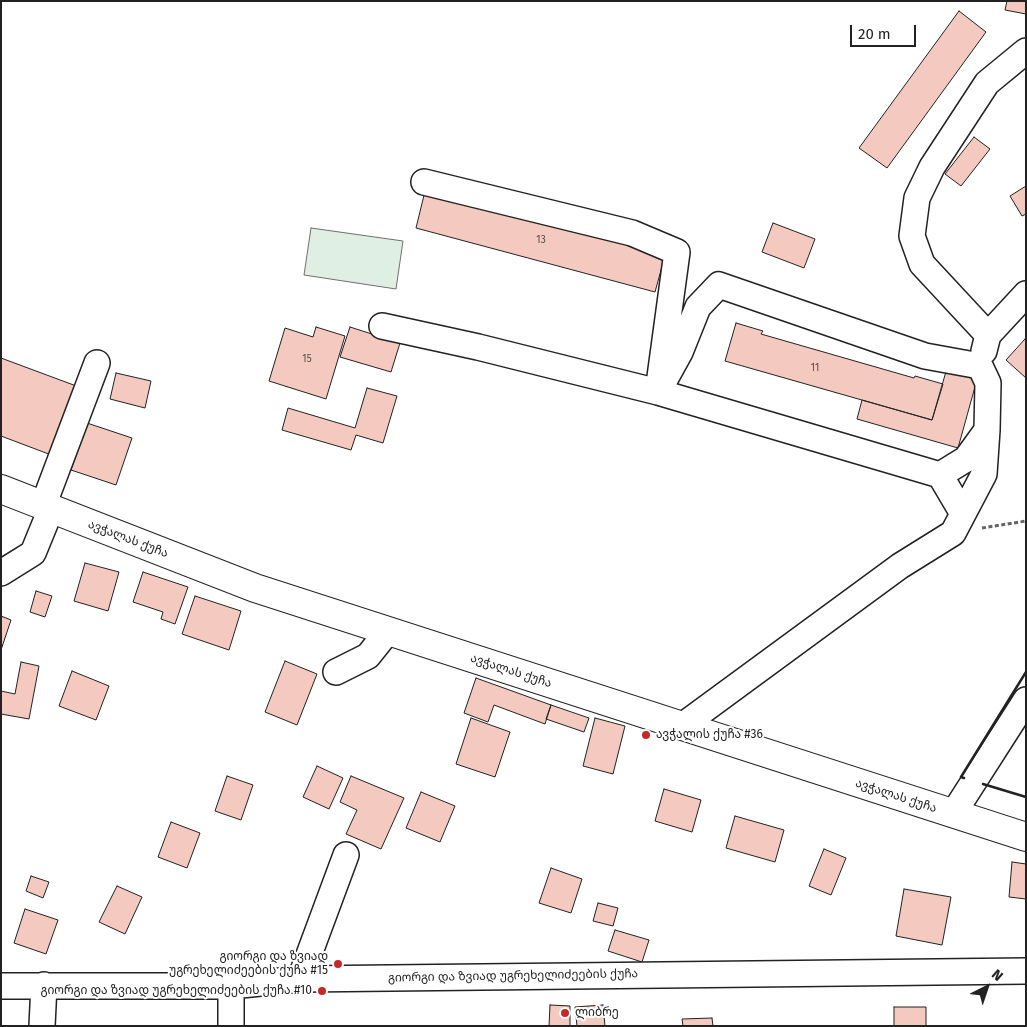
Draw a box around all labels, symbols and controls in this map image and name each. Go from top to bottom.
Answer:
scale bar [852,15,918,47]
text: 20 m [858,25,891,43]
house number: 13 [536,234,546,246]
house number: 15 [302,353,312,365]
house number: 11 [811,362,819,374]
street label: ავჭალას ქუჩა [86,517,170,561]
street label: ავჭალას ქუჩა [468,651,554,691]
place label: ავჭალის ქუჩა #36 [656,728,763,742]
marker: ავჭალის ქუჩა #36 [640,729,652,741]
street label: ავჭალას ქუჩა [853,776,939,816]
place label: გიორგი და ზვიად უგრეხელიძეების ქუჩა #15 [169,950,328,978]
marker: გიორგი და ზვიად უგრეხელიძეების ქუჩა #15 [332,958,344,970]
north arrow [962,962,1012,1012]
text: N [988,966,1006,985]
street label: გიორგი და ზვიად უგრეხელიძეების ქუჩა [388,967,638,985]
place label: გიორგი და ზვიად უგრეხელიძეების ქუჩა #10 [41,984,312,998]
marker: გიორგი და ზვიად უგრეხელიძეების ქუჩა #10 [316,985,328,997]
place label: ლიბრე [575,1006,619,1020]
marker: ლიბრე [559,1007,571,1019]

